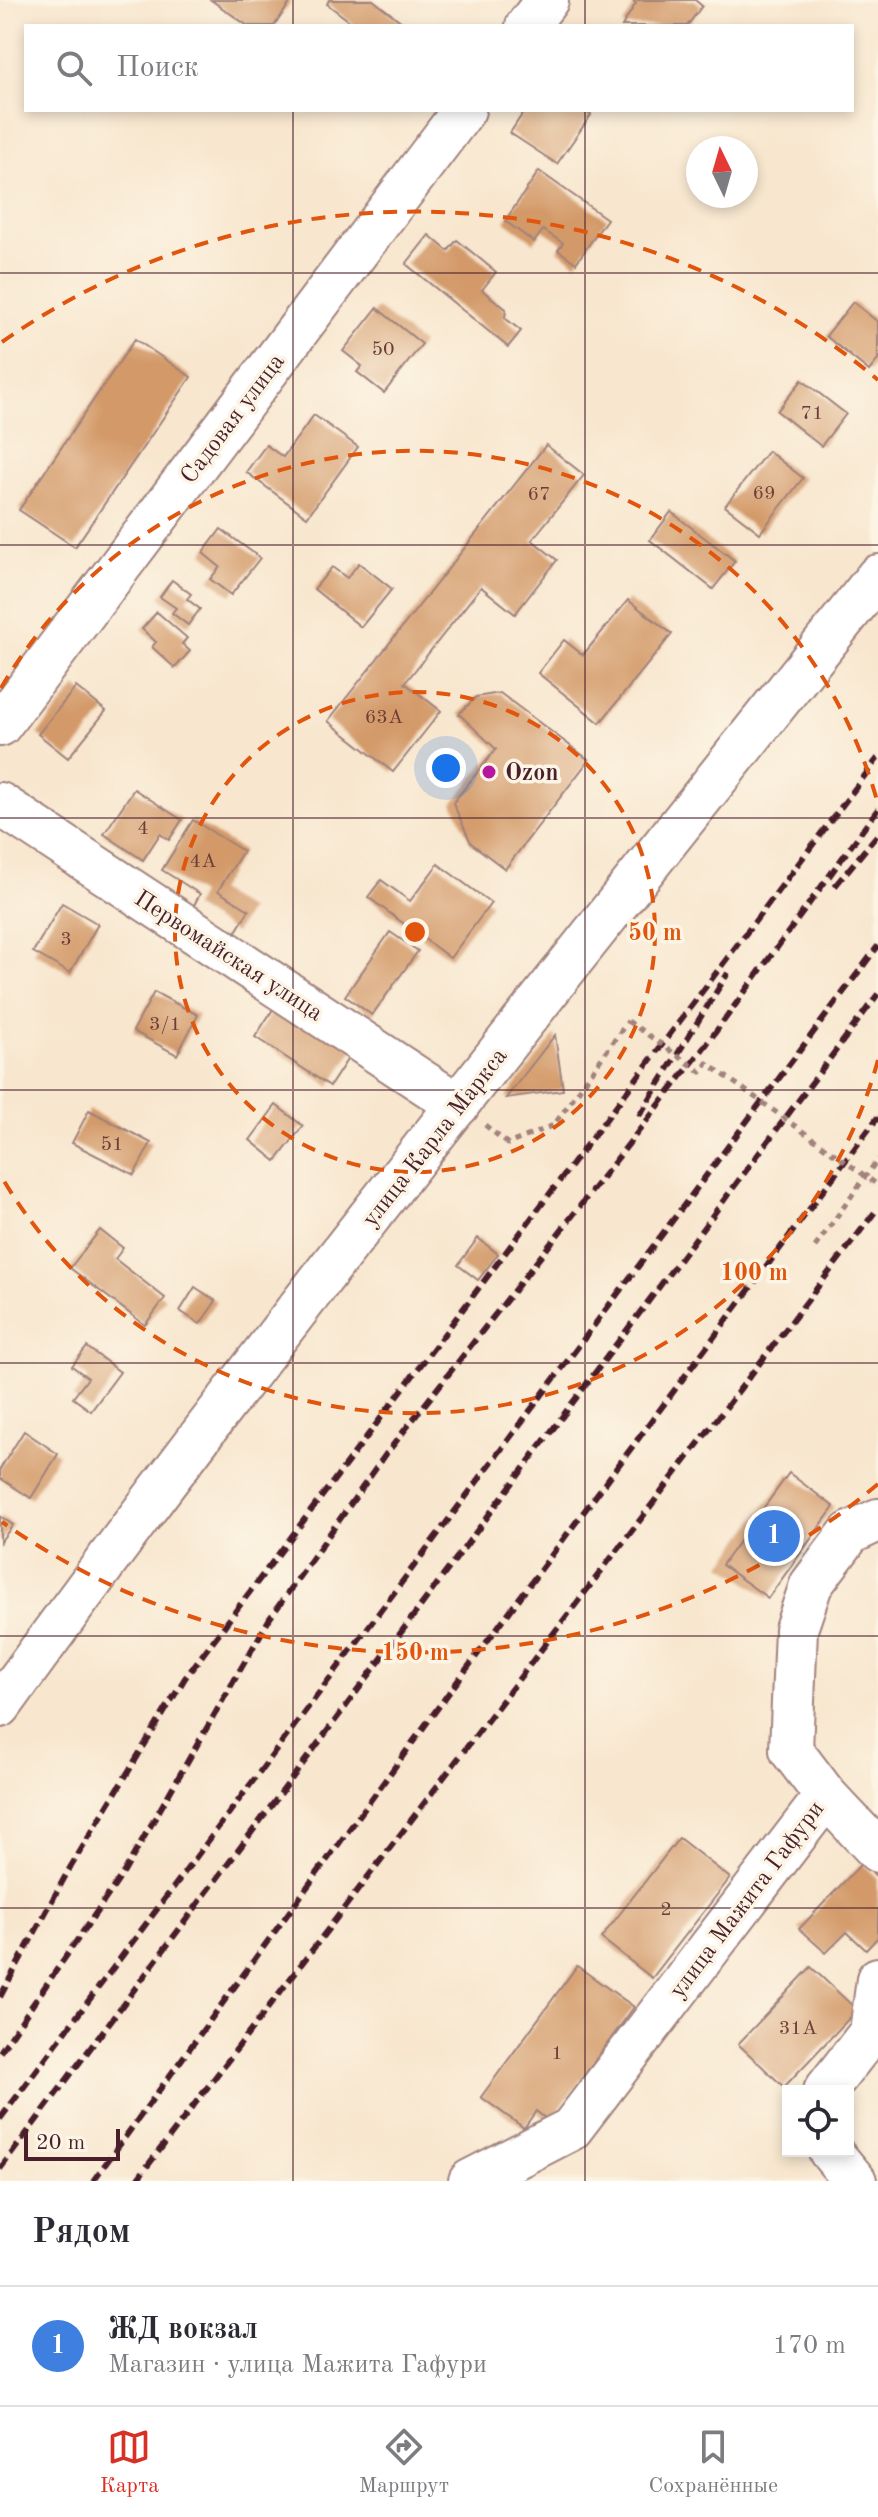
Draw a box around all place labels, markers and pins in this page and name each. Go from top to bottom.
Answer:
place label: Ozon [505,762,559,786]
marker: Ozon [480,763,498,781]
centre of rings [401,918,429,946]
pin: 1 [748,1506,800,1566]

